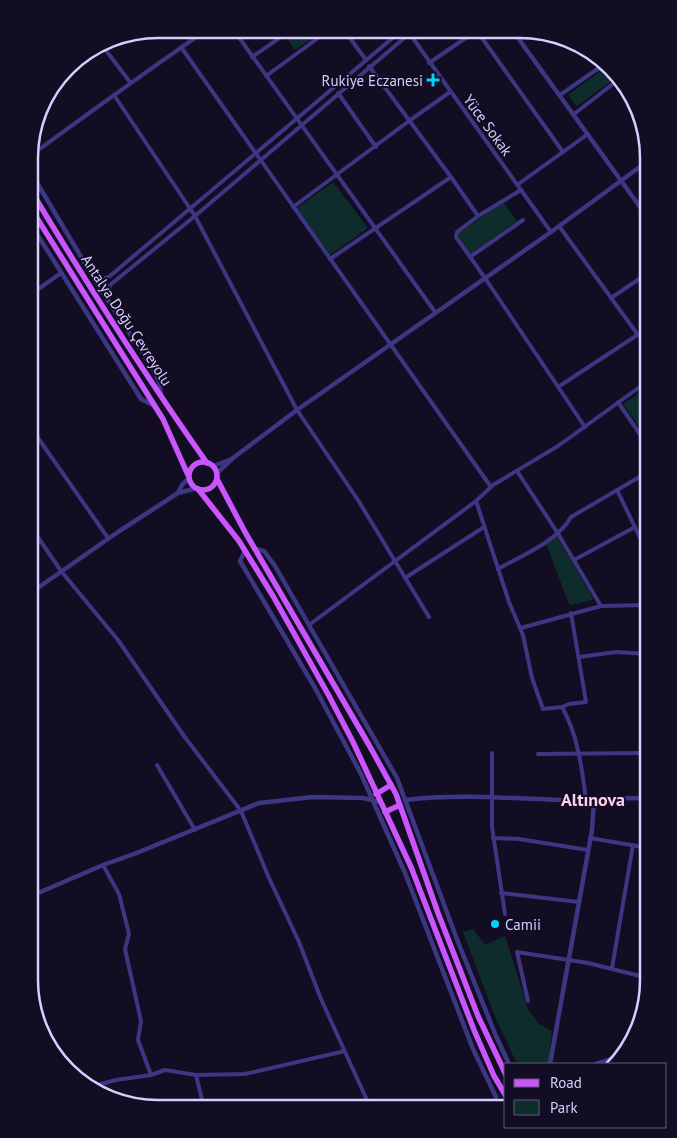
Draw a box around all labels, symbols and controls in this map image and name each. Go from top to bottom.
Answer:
place label: Rukiye Eczanesi [322,71,423,90]
marker: Rukiye Eczanesi [427,74,439,86]
street label: Yüce Sokak [459,91,517,160]
street label: Antalya Doğu Çevreyolu [77,251,177,389]
district label: Altınova [561,788,625,811]
place label: Camii [505,915,541,934]
marker: Camii [489,918,501,930]
legend [504,1063,667,1128]
text: Road [550,1073,582,1092]
text: Park [550,1098,578,1117]

